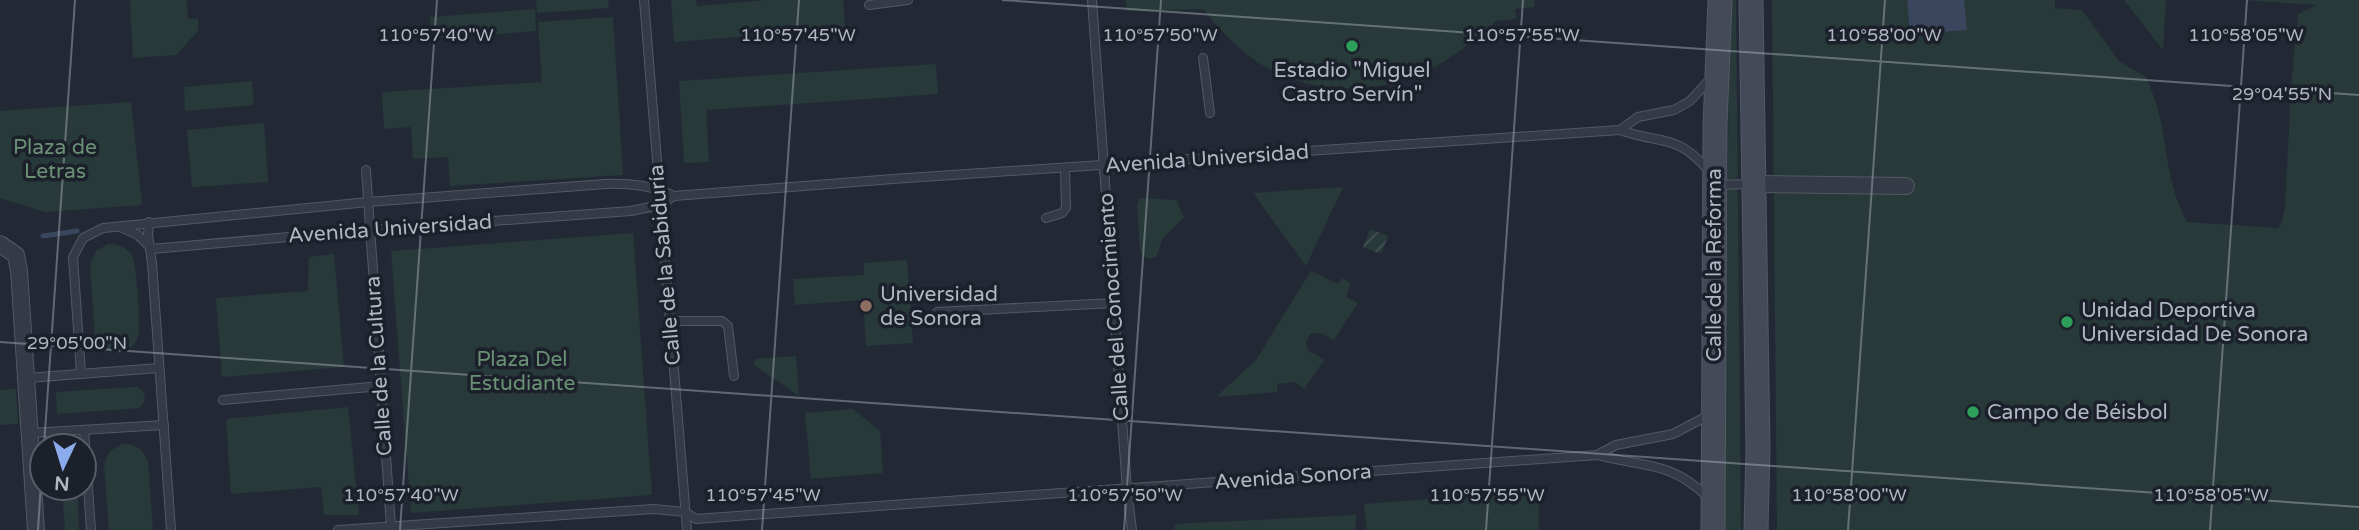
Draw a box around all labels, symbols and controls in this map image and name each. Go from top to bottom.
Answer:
text: 110°57'40"W [378,24,494,46]
text: 110°57'45"W [740,24,856,46]
text: 110°57'50"W [1102,24,1218,46]
text: 110°57'55"W [1464,24,1580,46]
text: 110°58'00"W [1826,24,1942,46]
text: 110°58'05"W [2188,24,2304,46]
marker: Estadio "Miguel Castro Servín" [1344,38,1360,54]
place label: Estadio "Miguel Castro Servín" [1274,58,1430,107]
text: 29°04'55"N [2232,83,2332,105]
park label: Plaza de Letras [13,135,97,184]
street label: Avenida Universidad [1104,139,1310,179]
street label: Calle de la Sabiduría [644,163,686,367]
street label: Calle de la Reforma [1702,168,1727,362]
street label: Calle del Conocimiento [1094,192,1134,422]
street label: Avenida Universidad [287,209,493,249]
street label: Calle de la Cultura [360,275,398,457]
place label: Universidad de Sonora [880,282,998,331]
marker: Universidad de Sonora [858,298,874,314]
place label: Unidad Deportiva Universidad De Sonora [2081,298,2308,347]
marker: Unidad Deportiva Universidad De Sonora [2059,314,2075,330]
text: 29°05'00"N [27,332,127,354]
park label: Plaza Del Estudiante [469,347,575,396]
place label: Campo de Béisbol [1987,400,2168,425]
marker: Campo de Béisbol [1965,404,1981,420]
north arrow [28,432,98,502]
street label: Avenida Sonora [1214,459,1372,495]
text: N [54,471,70,494]
text: 110°57'40"W [343,484,459,506]
text: 110°57'45"W [705,484,821,506]
text: 110°57'50"W [1067,484,1183,506]
text: 110°57'55"W [1429,484,1545,506]
text: 110°58'00"W [1791,484,1907,506]
text: 110°58'05"W [2153,484,2269,506]

